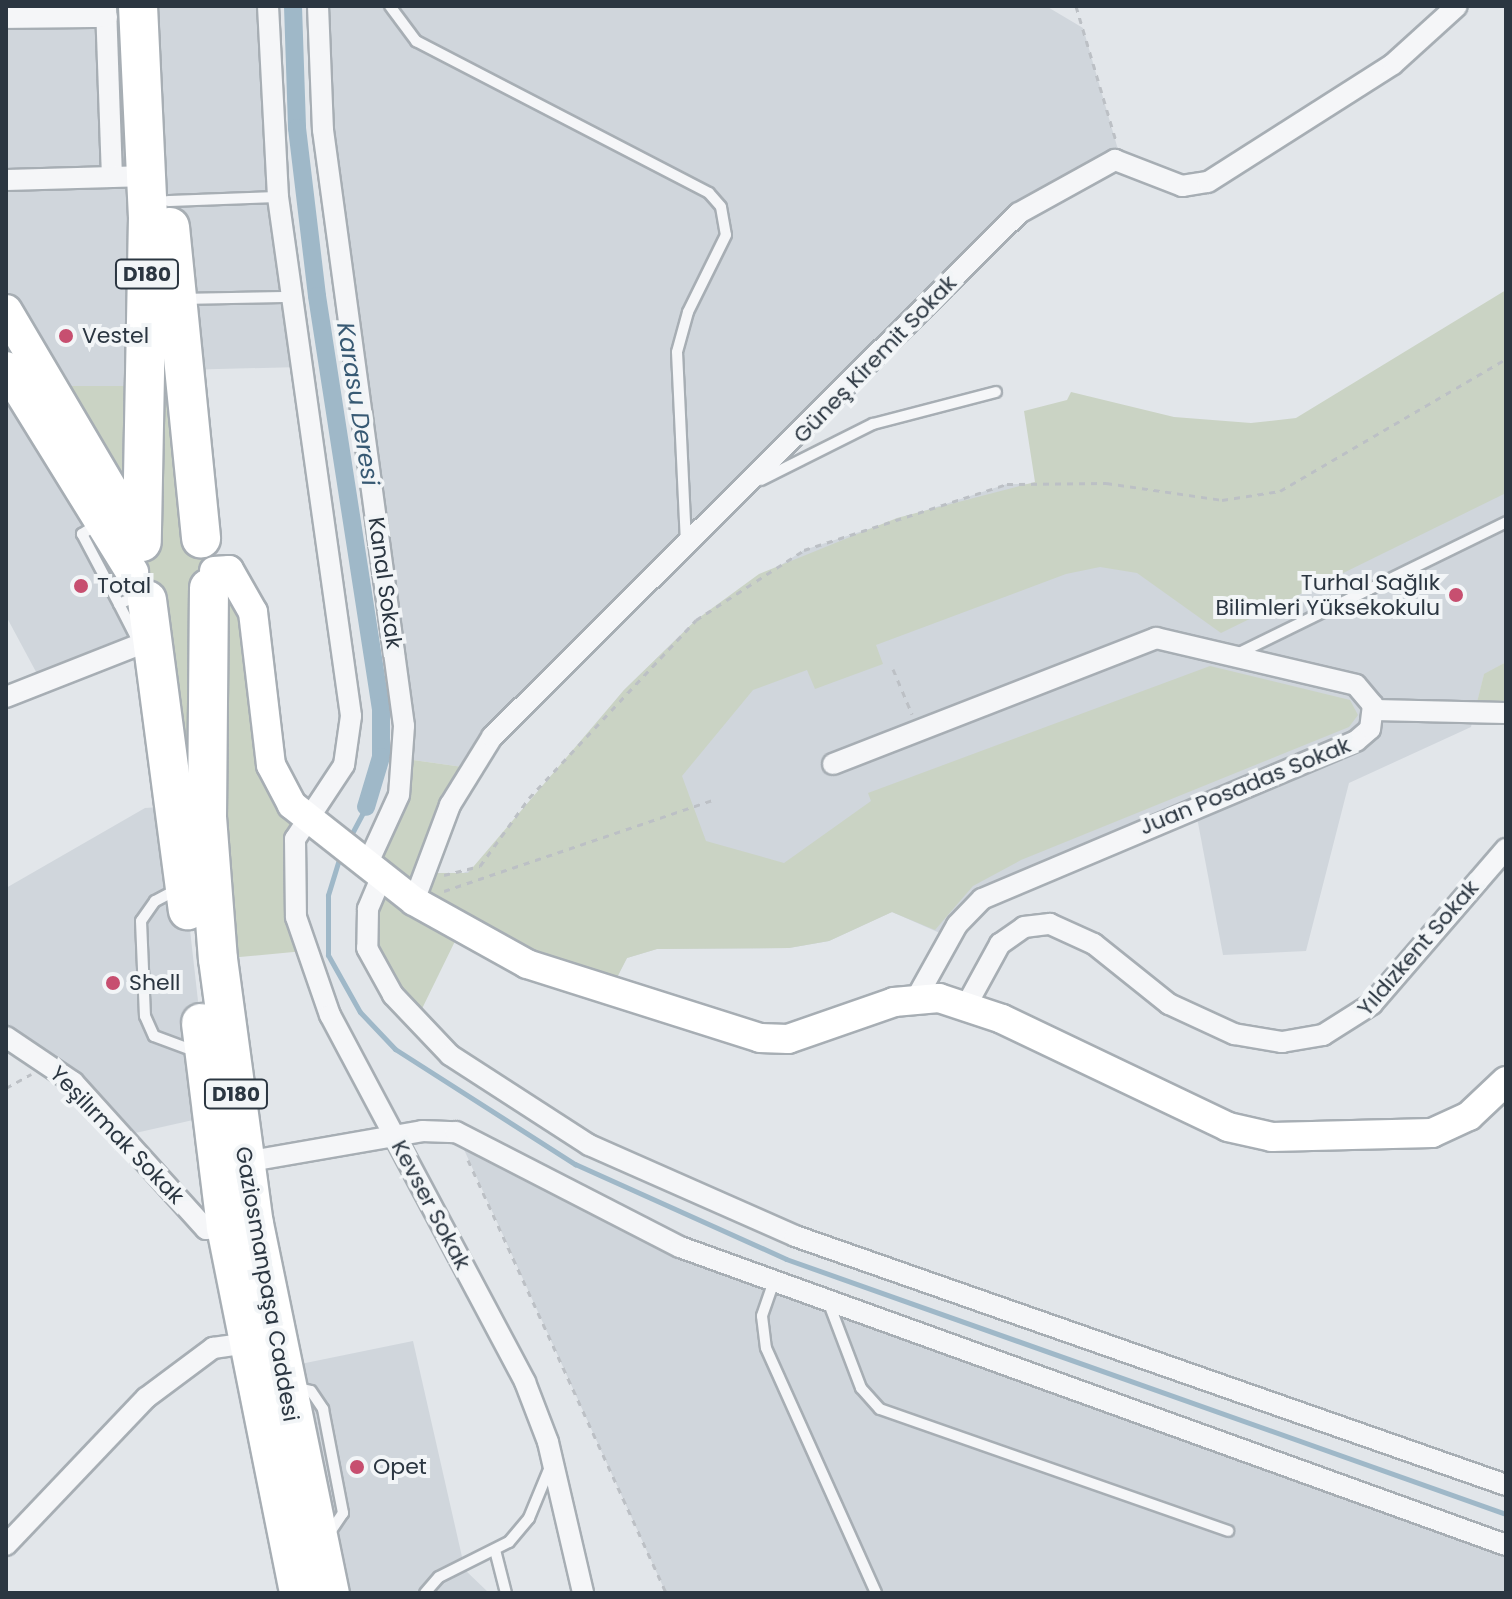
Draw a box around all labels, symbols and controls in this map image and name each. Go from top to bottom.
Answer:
road number: D180 [113,258,181,290]
street label: Güneş Kiremit Sokak [788,270,962,448]
water label: Karasu Deresi [331,320,385,488]
place label: Vestel [82,323,149,349]
marker: Vestel [57,327,75,345]
street label: Kanal Sokak [363,515,407,651]
place label: Turhal Sağlık Bilimleri Yüksekokulu [1215,569,1440,620]
place label: Total [97,573,151,599]
marker: Total [72,577,90,595]
marker: Turhal Sağlık Bilimleri Yüksekokulu [1447,586,1465,604]
street label: Juan Posadas Sokak [1136,732,1354,840]
street label: Yıldızkent Sokak [1352,875,1484,1021]
place label: Shell [129,970,180,996]
marker: Shell [104,974,122,992]
street label: Yeşilırmak Sokak [44,1060,190,1210]
road number: D180 [202,1078,270,1110]
street label: Kevser Sokak [386,1136,476,1274]
street label: Gaziosmanpaşa Caddesi [230,1144,304,1424]
place label: Opet [373,1454,427,1480]
marker: Opet [348,1458,366,1476]

